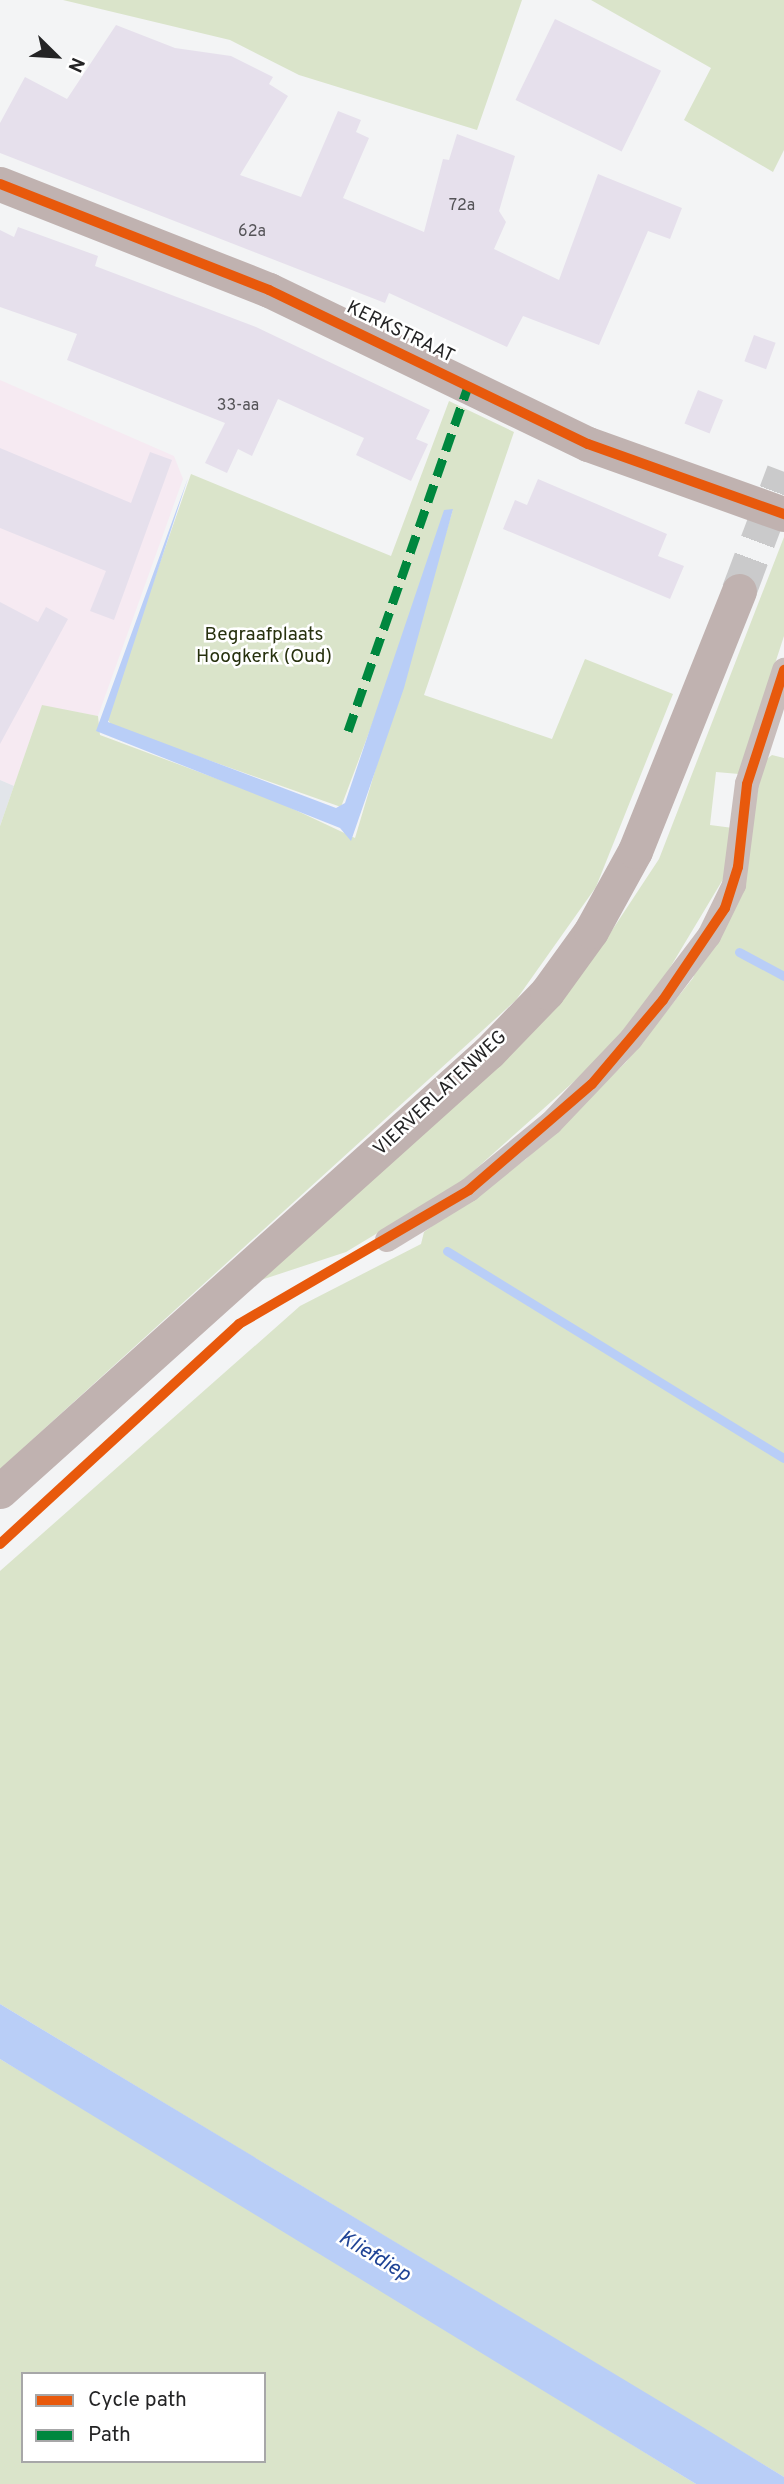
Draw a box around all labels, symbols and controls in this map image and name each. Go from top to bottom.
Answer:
north arrow [21,21,91,91]
text: N [61,53,89,76]
house number: 72a [449,196,475,216]
house number: 62a [238,222,266,242]
street label: KERKSTRAAT [342,297,458,369]
house number: 33-aa [217,396,259,416]
park label: Begraafplaats Hoogkerk (Oud) [196,625,332,669]
street label: VIERVERLATENWEG [370,1026,512,1162]
water label: Kliefdiep [334,2226,414,2288]
legend [21,2372,266,2463]
text: Cycle path [88,2387,187,2414]
text: Path [88,2422,131,2449]

